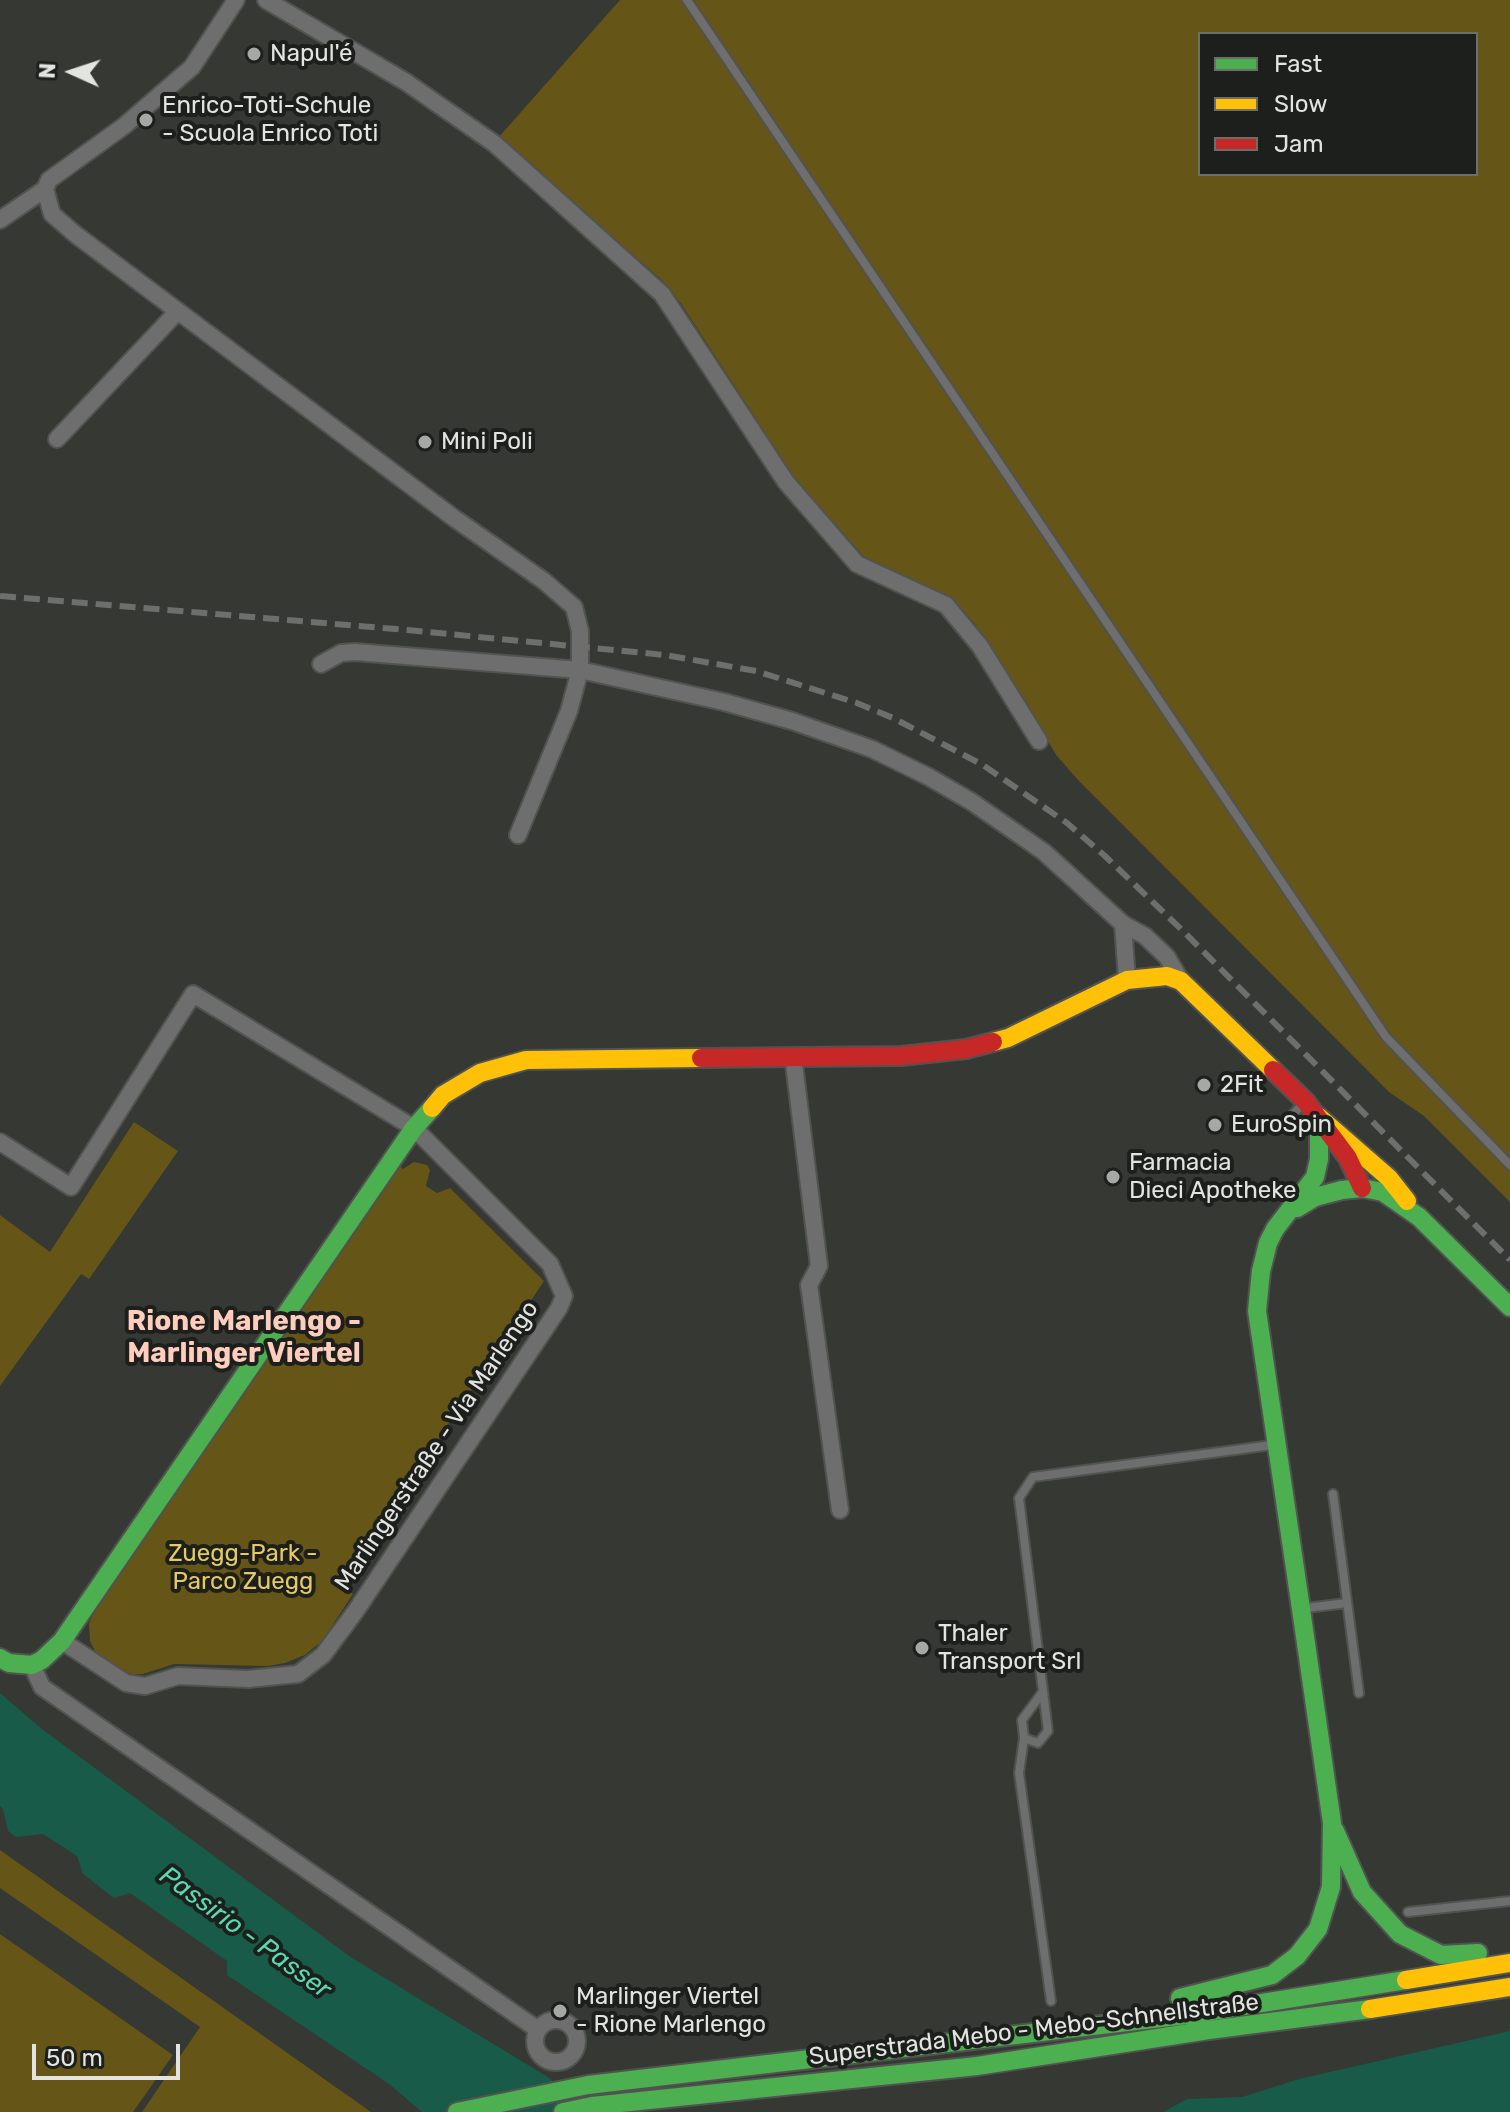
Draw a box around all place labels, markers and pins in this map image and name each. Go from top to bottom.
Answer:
place label: Napul'é [270,40,352,68]
marker: Napul'é [245,45,263,63]
place label: Enrico-Toti-Schule - Scuola Enrico Toti [162,92,378,148]
marker: Enrico-Toti-Schule - Scuola Enrico Toti [137,111,155,129]
place label: Mini Poli [441,428,533,456]
marker: Mini Poli [416,433,434,451]
place label: 2Fit [1220,1071,1263,1099]
marker: 2Fit [1195,1076,1213,1094]
place label: EuroSpin [1231,1111,1332,1139]
marker: EuroSpin [1206,1116,1224,1134]
place label: Farmacia Dieci Apotheke [1129,1149,1296,1205]
marker: Farmacia Dieci Apotheke [1104,1168,1122,1186]
place label: Thaler Transport Srl [938,1620,1081,1676]
marker: Thaler Transport Srl [913,1639,931,1657]
place label: Marlinger Viertel - Rione Marlengo [576,1983,766,2039]
marker: Marlinger Viertel - Rione Marlengo [551,2002,569,2020]

